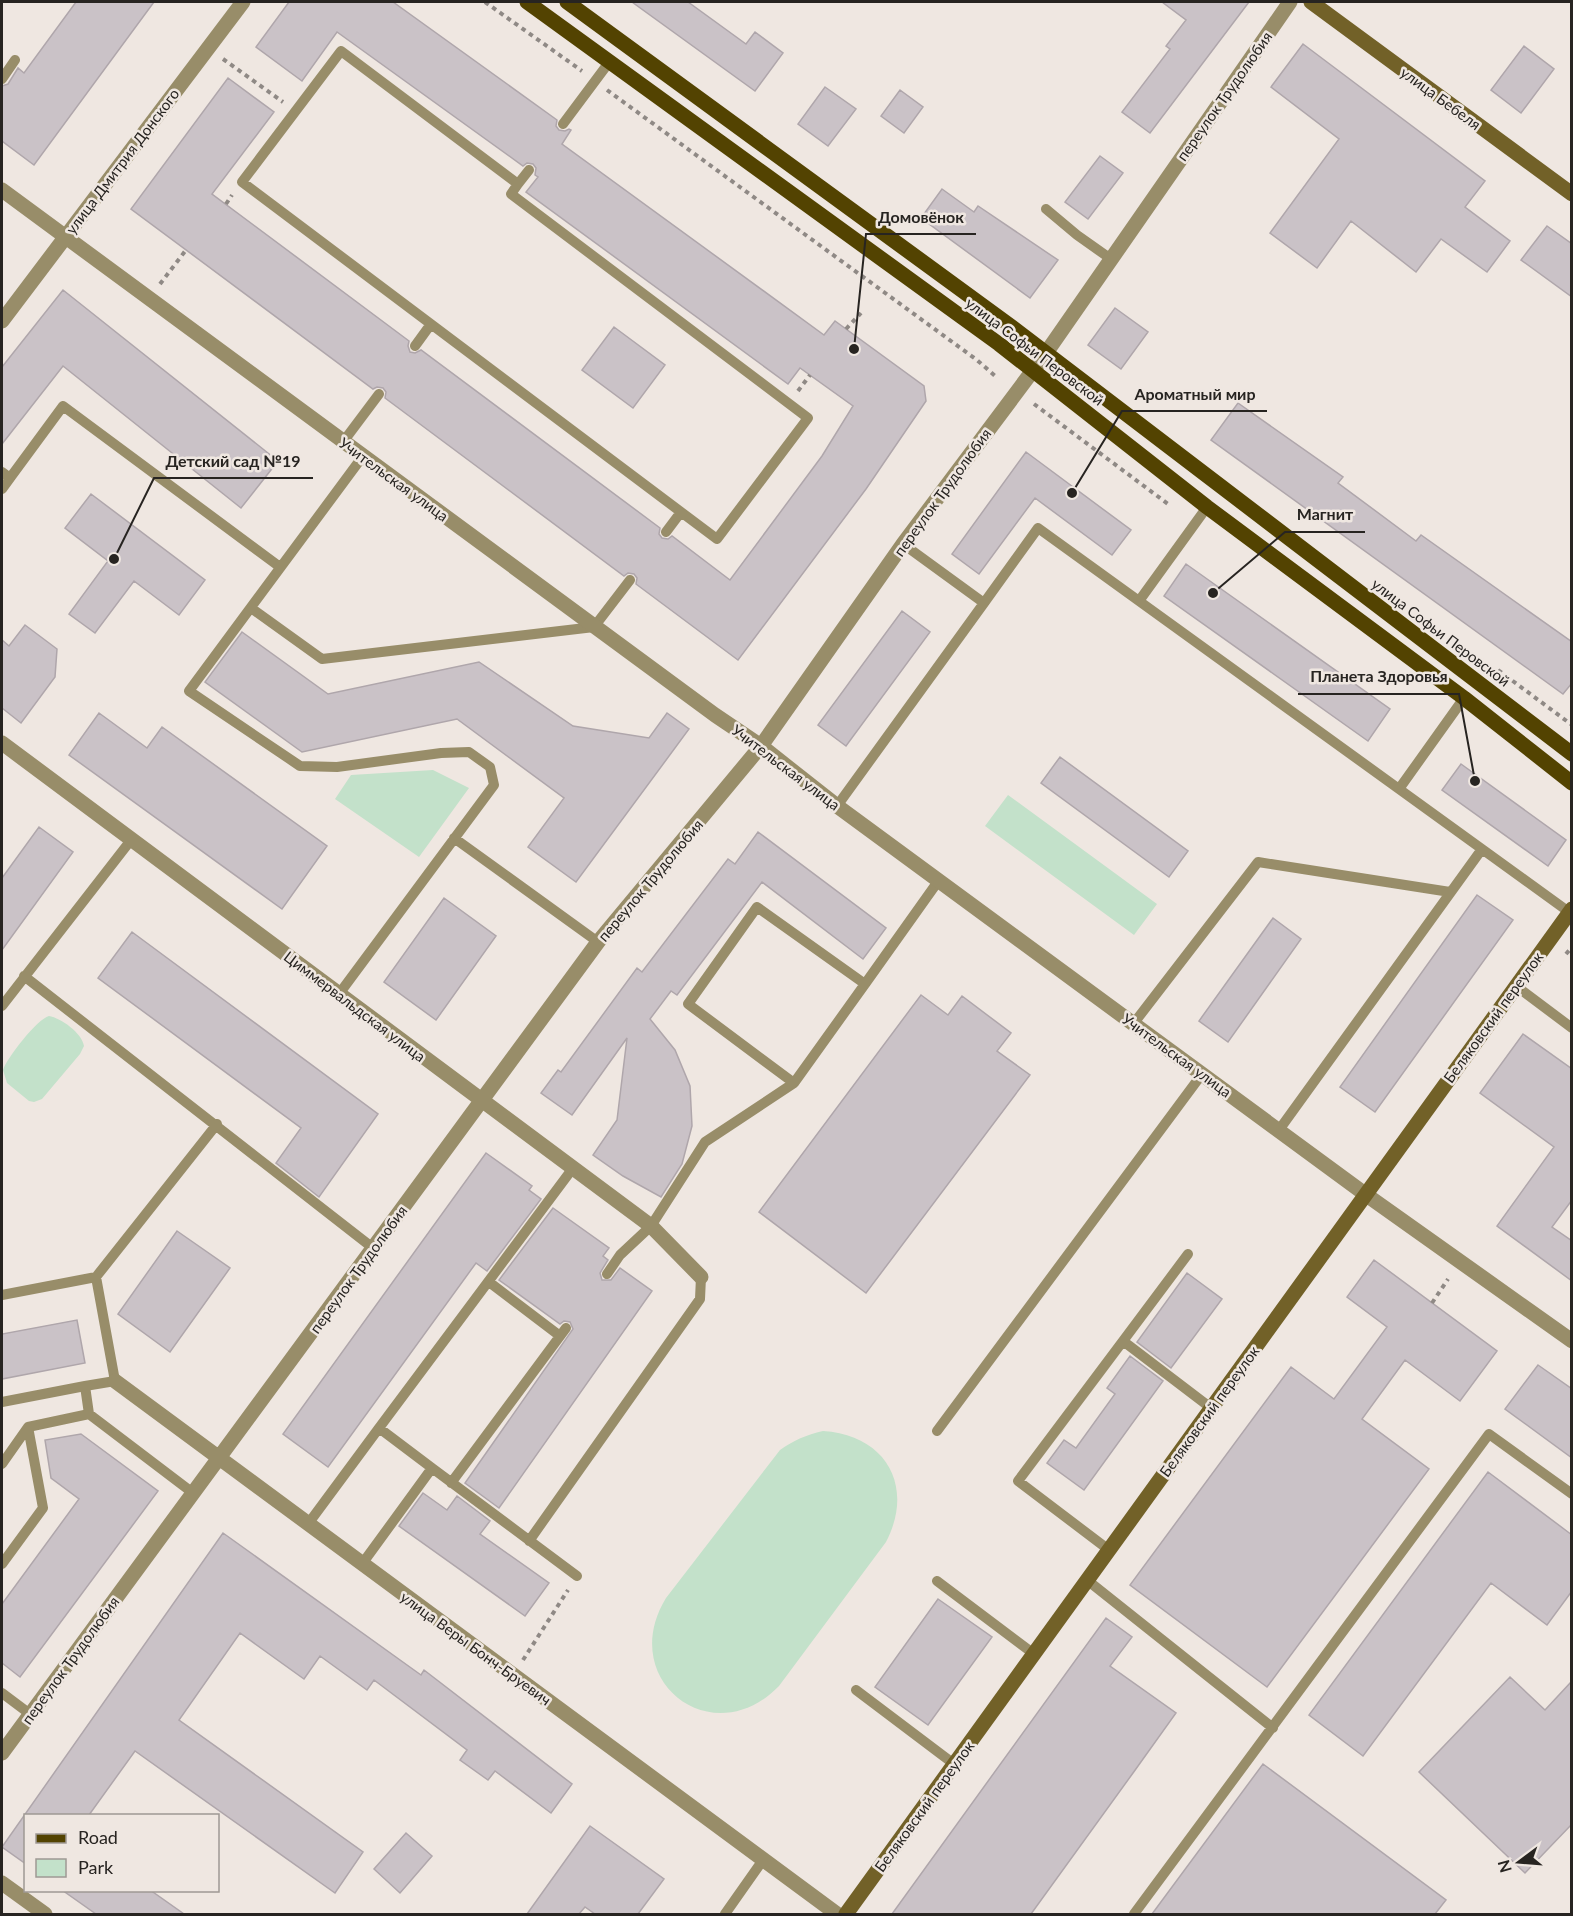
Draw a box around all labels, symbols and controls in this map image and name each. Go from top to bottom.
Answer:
street label: переулок Трудолюбия [1173,28,1275,164]
street label: улица Бебеля [1397,63,1485,133]
street label: улица Дмитрия Донского [61,85,183,237]
callout: Домовёнок [866,200,976,234]
text: Домовёнок [878,207,964,226]
street label: улица Софьи Перовской [962,293,1108,409]
callout: Ароматный мир [1122,377,1267,411]
text: Ароматный мир [1133,384,1256,403]
street label: переулок Трудолюбия [890,425,994,559]
street label: Учительская улица [336,433,452,525]
callout: Детский сад №19 [154,444,313,478]
text: Детский сад №19 [165,451,301,470]
callout: Магнит [1285,498,1365,532]
text: Магнит [1297,504,1354,523]
street label: улица Софьи Перовской [1368,574,1514,690]
callout: Планета Здоровья [1298,660,1459,694]
text: Планета Здоровья [1310,666,1448,685]
street label: Учительская улица [728,720,844,814]
street label: переулок Трудолюбия [594,815,706,945]
street label: Циммервальдская улица [281,947,429,1065]
street label: Беляковский переулок [1439,948,1547,1086]
street label: Учительская улица [1119,1009,1235,1101]
street label: переулок Трудолюбия [306,1202,410,1336]
street label: Беляковский переулок [1155,1342,1263,1480]
street label: улица Веры Бонч-Бруевич [397,1587,555,1709]
street label: переулок Трудолюбия [18,1593,122,1727]
street label: Беляковский переулок [870,1737,978,1875]
legend [24,1814,219,1892]
text: Road [78,1826,118,1848]
north arrow [1489,1832,1549,1892]
text: Park [78,1856,114,1878]
text: N [1493,1858,1515,1875]

